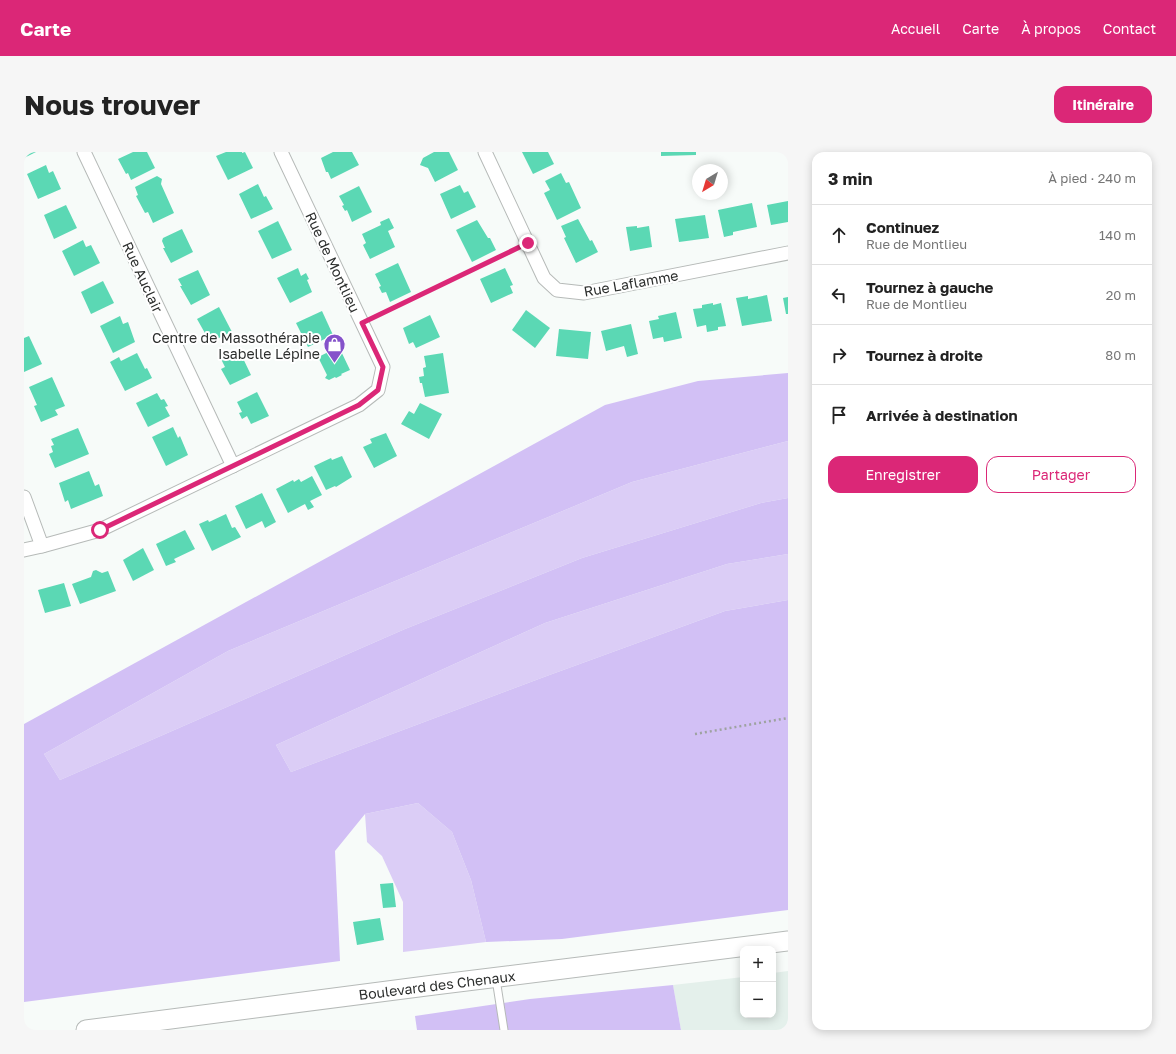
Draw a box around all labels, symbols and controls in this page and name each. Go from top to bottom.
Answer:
text: Carte [20,17,71,40]
text: Accueil [891,20,940,37]
text: Carte [962,20,999,37]
text: À propos [1021,20,1081,37]
text: Contact [1103,20,1156,37]
button: Itinéraire [1054,86,1152,123]
text: Nous trouver [24,88,200,121]
north arrow [692,164,728,200]
text: 3 min [828,168,872,189]
text: À pied · 240 m [1048,170,1136,186]
street label: Rue de Montlieu [302,209,364,315]
text: Continuez [866,218,939,236]
icon: ahead [828,224,850,246]
text: 140 m [1099,227,1136,243]
route end [519,234,537,252]
text: Rue de Montlieu [866,236,967,252]
street label: Rue Auclair [119,239,167,316]
street label: Rue Laflamme [582,266,680,300]
text: Tournez à gauche [866,278,993,296]
icon: left [828,284,850,306]
text: 20 m [1106,287,1136,303]
text: Rue de Montlieu [866,296,967,312]
place label: Centre de Massothérapie Isabelle Lépine [152,329,320,362]
shop icon: Centre de Massothérapie Isabelle Lépine [322,332,348,365]
icon: right [828,344,850,366]
text: Tournez à droite [866,346,983,364]
text: 80 m [1105,347,1136,363]
icon: arrive [828,404,850,426]
text: Arrivée à destination [866,406,1018,424]
button: Enregistrer [828,456,978,493]
button: Partager [986,456,1136,493]
route start [91,521,109,539]
map controls [740,946,776,1018]
button: + [740,946,776,982]
street label: Boulevard des Chenaux [358,967,517,1003]
button: − [740,982,776,1018]

